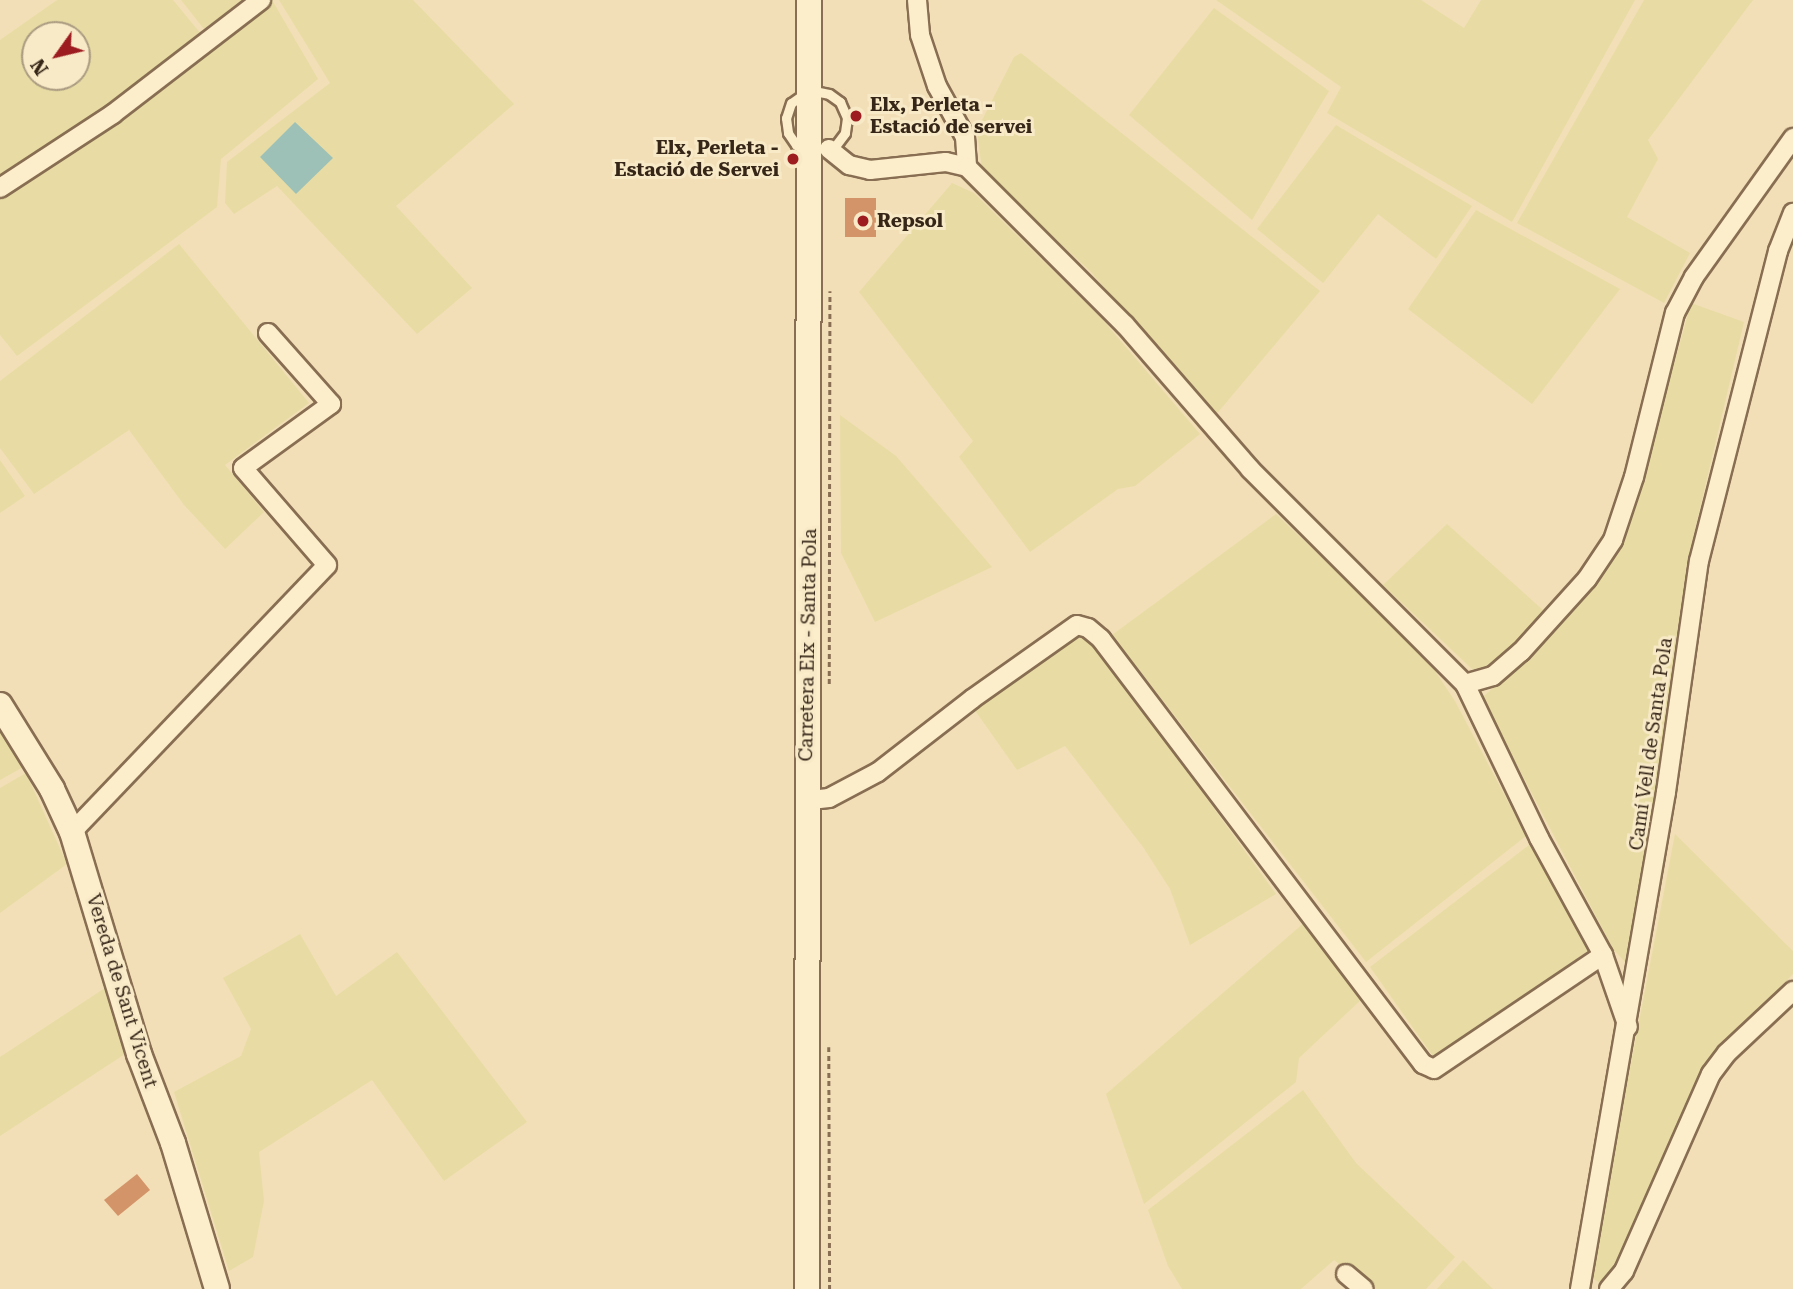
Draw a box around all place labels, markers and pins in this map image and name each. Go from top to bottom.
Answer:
place label: Elx, Perleta - Estació de servei [870,94,1032,138]
marker: Elx, Perleta - Estació de servei [848,108,864,124]
place label: Elx, Perleta - Estació de Servei [614,137,779,181]
marker: Elx, Perleta - Estació de Servei [785,151,801,167]
place label: Repsol [877,210,943,232]
marker: Repsol [855,213,871,229]

